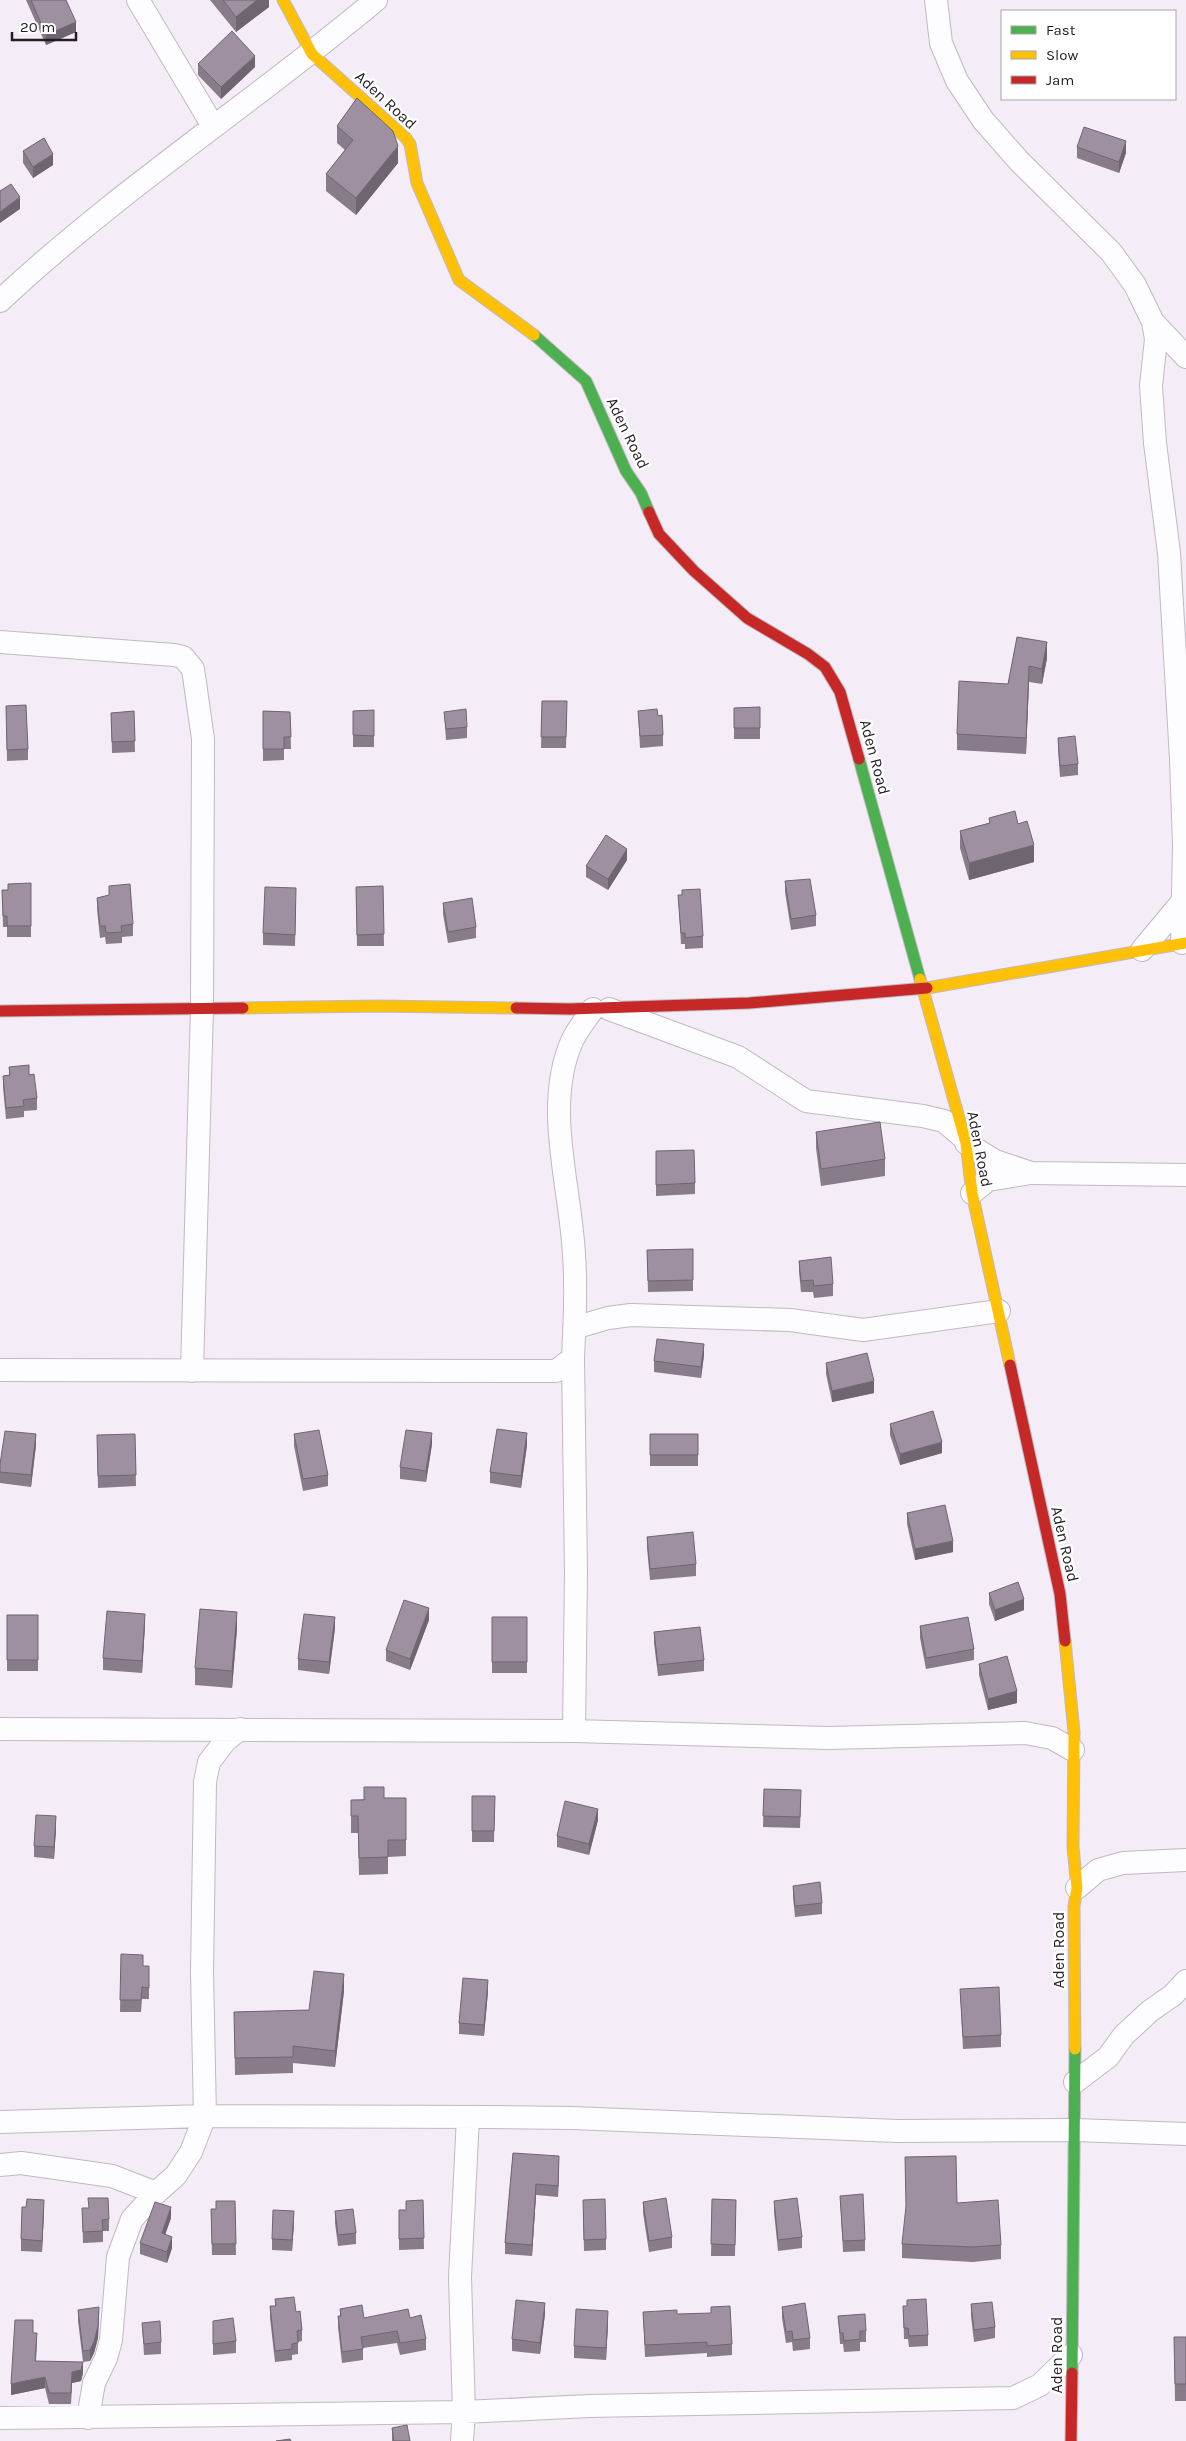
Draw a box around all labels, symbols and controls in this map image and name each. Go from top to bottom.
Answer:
scale bar [12,10,76,42]
legend [1001,10,1176,100]
text: 20 m [20,18,55,36]
text: Fast [1046,21,1076,39]
text: Slow [1046,46,1078,64]
street label: Aden Road [351,67,421,133]
text: Jam [1046,71,1074,89]
street label: Aden Road [603,394,653,472]
street label: Aden Road [856,717,894,797]
street label: Aden Road [963,1109,997,1189]
street label: Aden Road [1047,1504,1083,1584]
street label: Aden Road [1049,1911,1068,1989]
street label: Aden Road [1047,2316,1066,2394]

